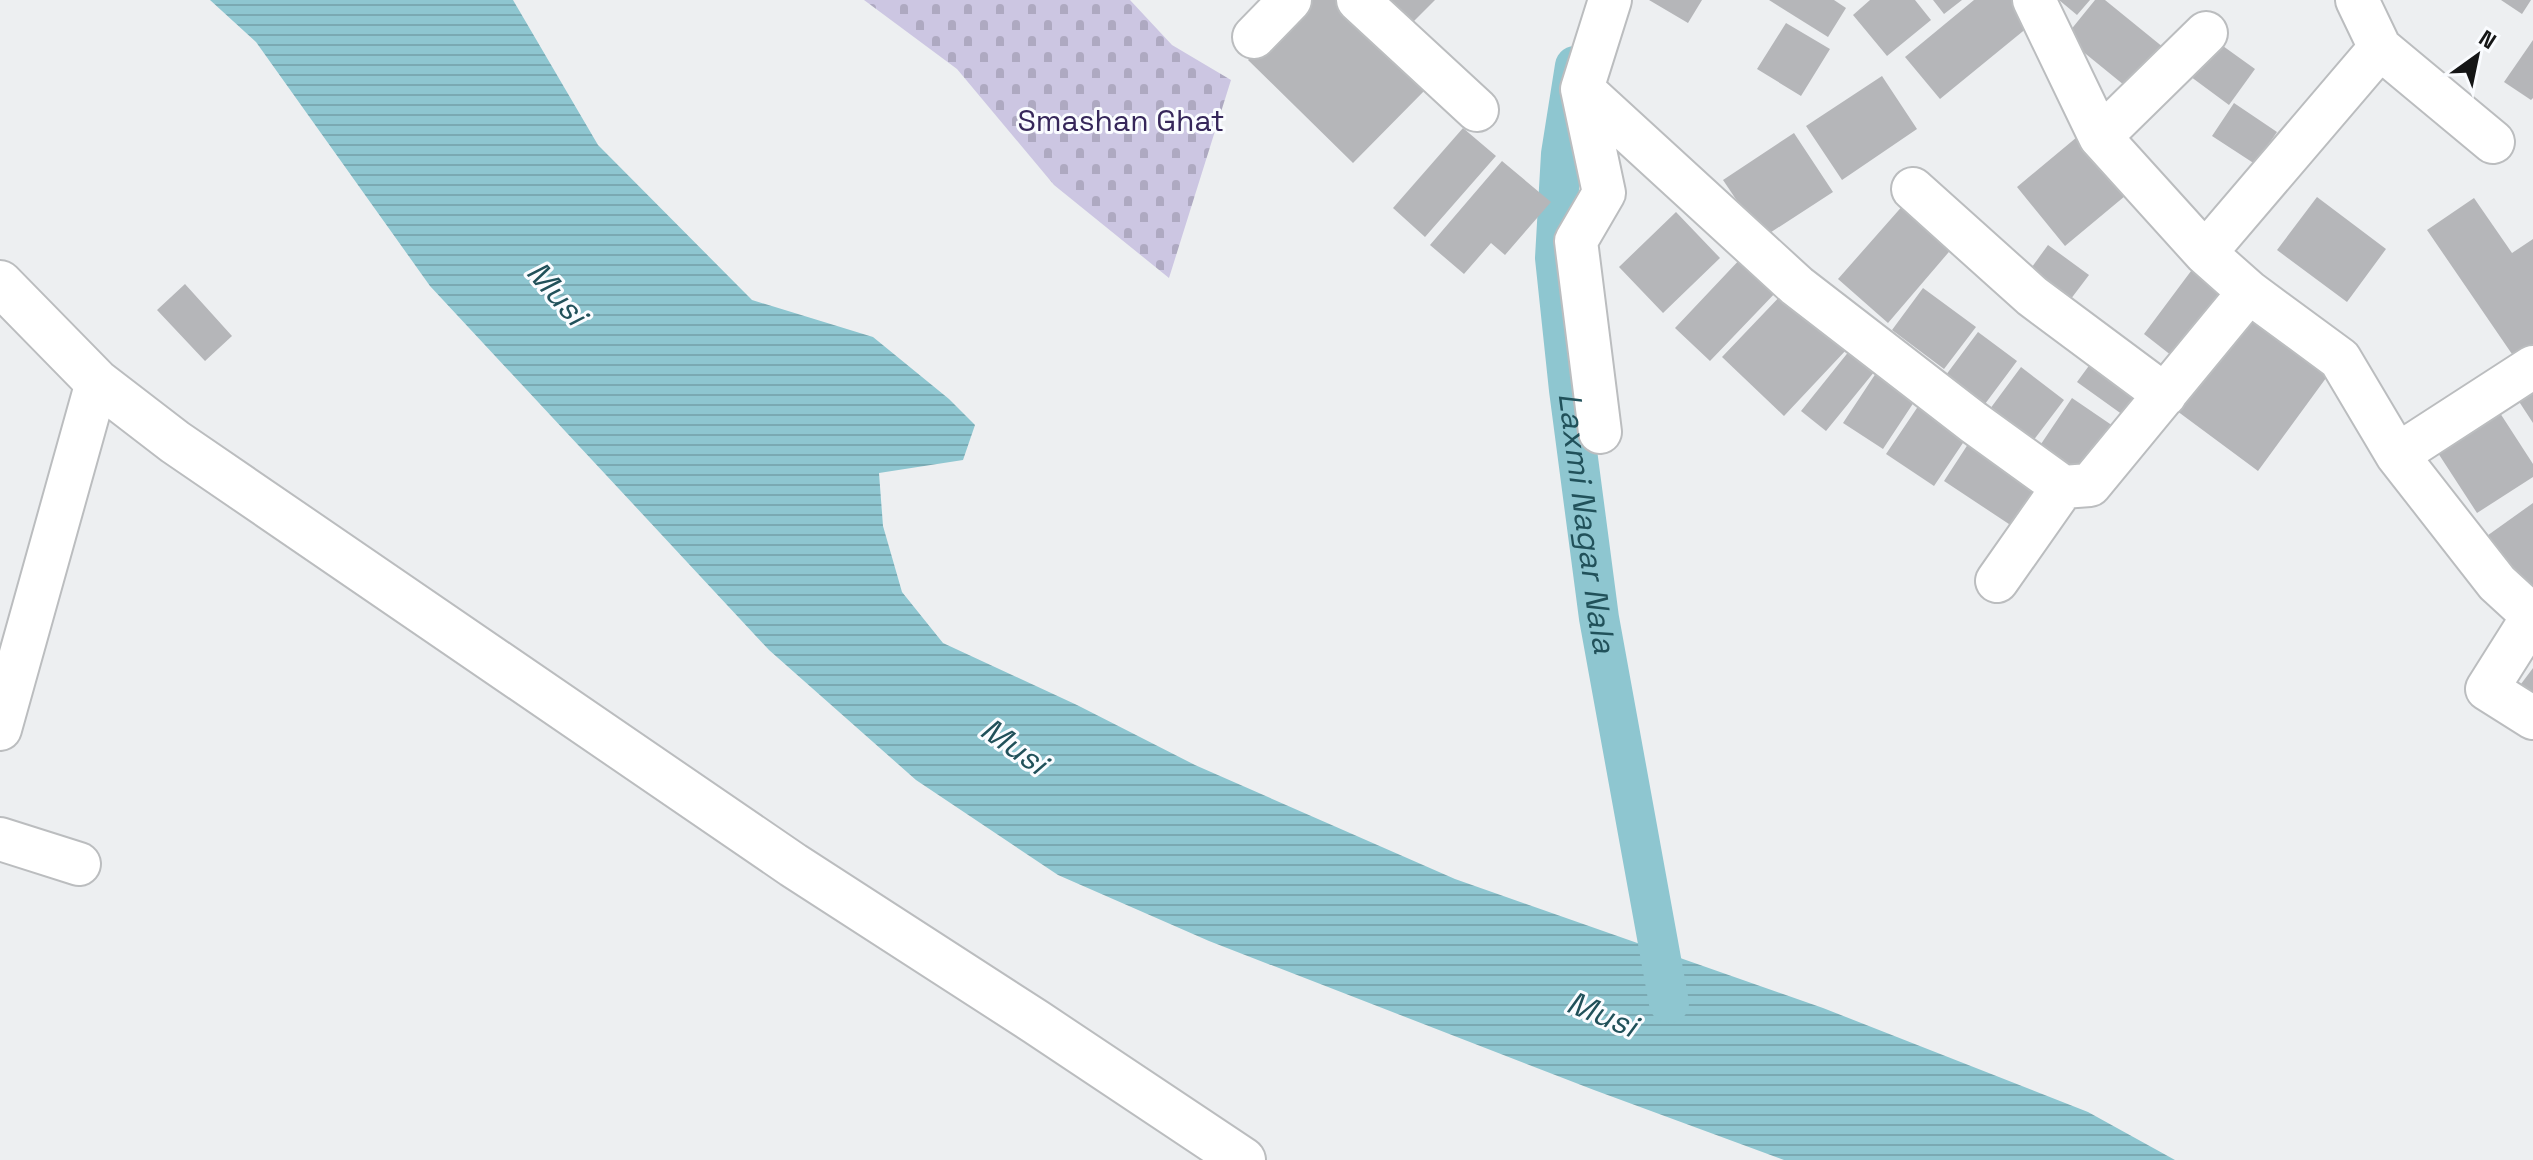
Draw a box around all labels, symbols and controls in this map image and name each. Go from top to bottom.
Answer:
north arrow [2437,16,2517,96]
text: N [2474,23,2502,55]
park label: Smashan Ghat [1017,101,1225,140]
water label: Musi [518,253,598,336]
water label: Laxmi Nagar Nala [1550,390,1625,657]
water label: Musi [973,709,1058,785]
water label: Musi [1561,982,1647,1048]

